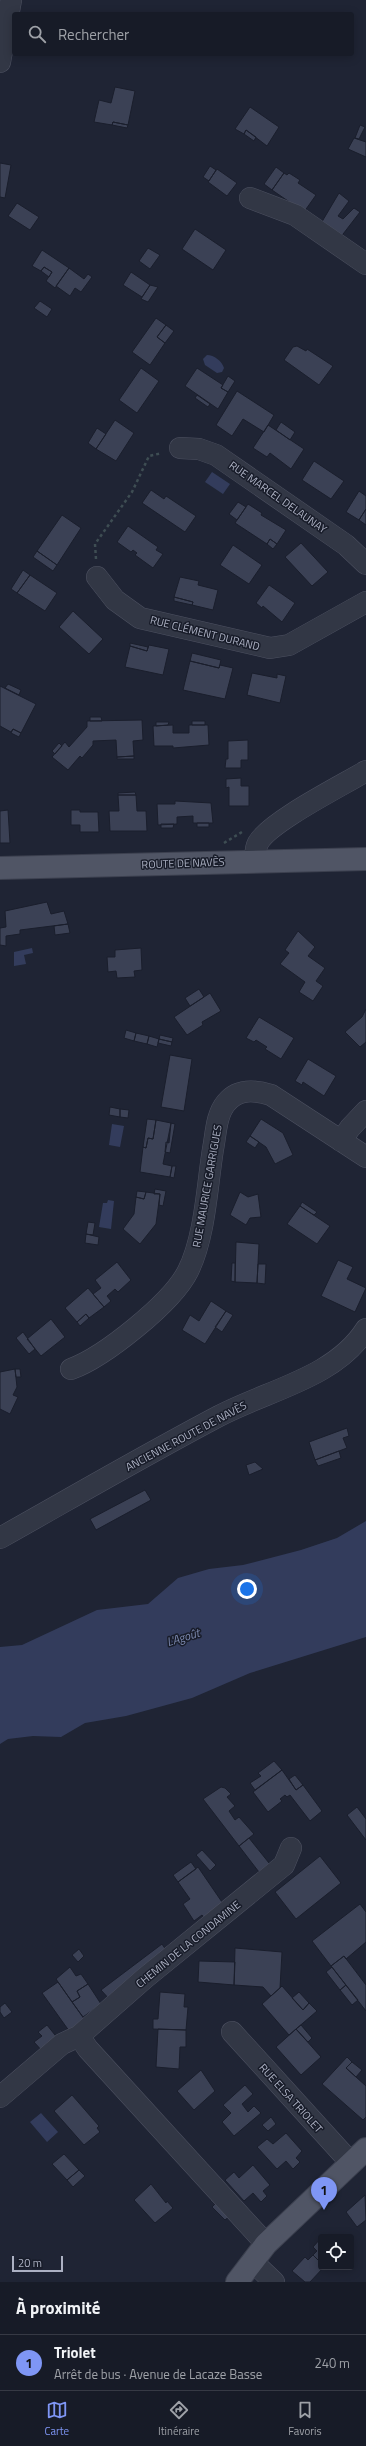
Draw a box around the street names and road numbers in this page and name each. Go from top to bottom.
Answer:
street label: RUE MARCEL DELAUNAY [226,457,330,537]
street label: RUE CLÉMENT DURAND [148,612,262,654]
street label: ROUTE DE NAVÈS [141,854,225,872]
street label: RUE MAURICE GARRIGUES [188,1123,226,1249]
street label: ANCIENNE ROUTE DE NAVÈS [123,1397,249,1475]
street label: CHEMIN DE LA CONDAMINE [132,1897,244,1991]
street label: RUE ELSA TRIOLET [256,2060,327,2136]

